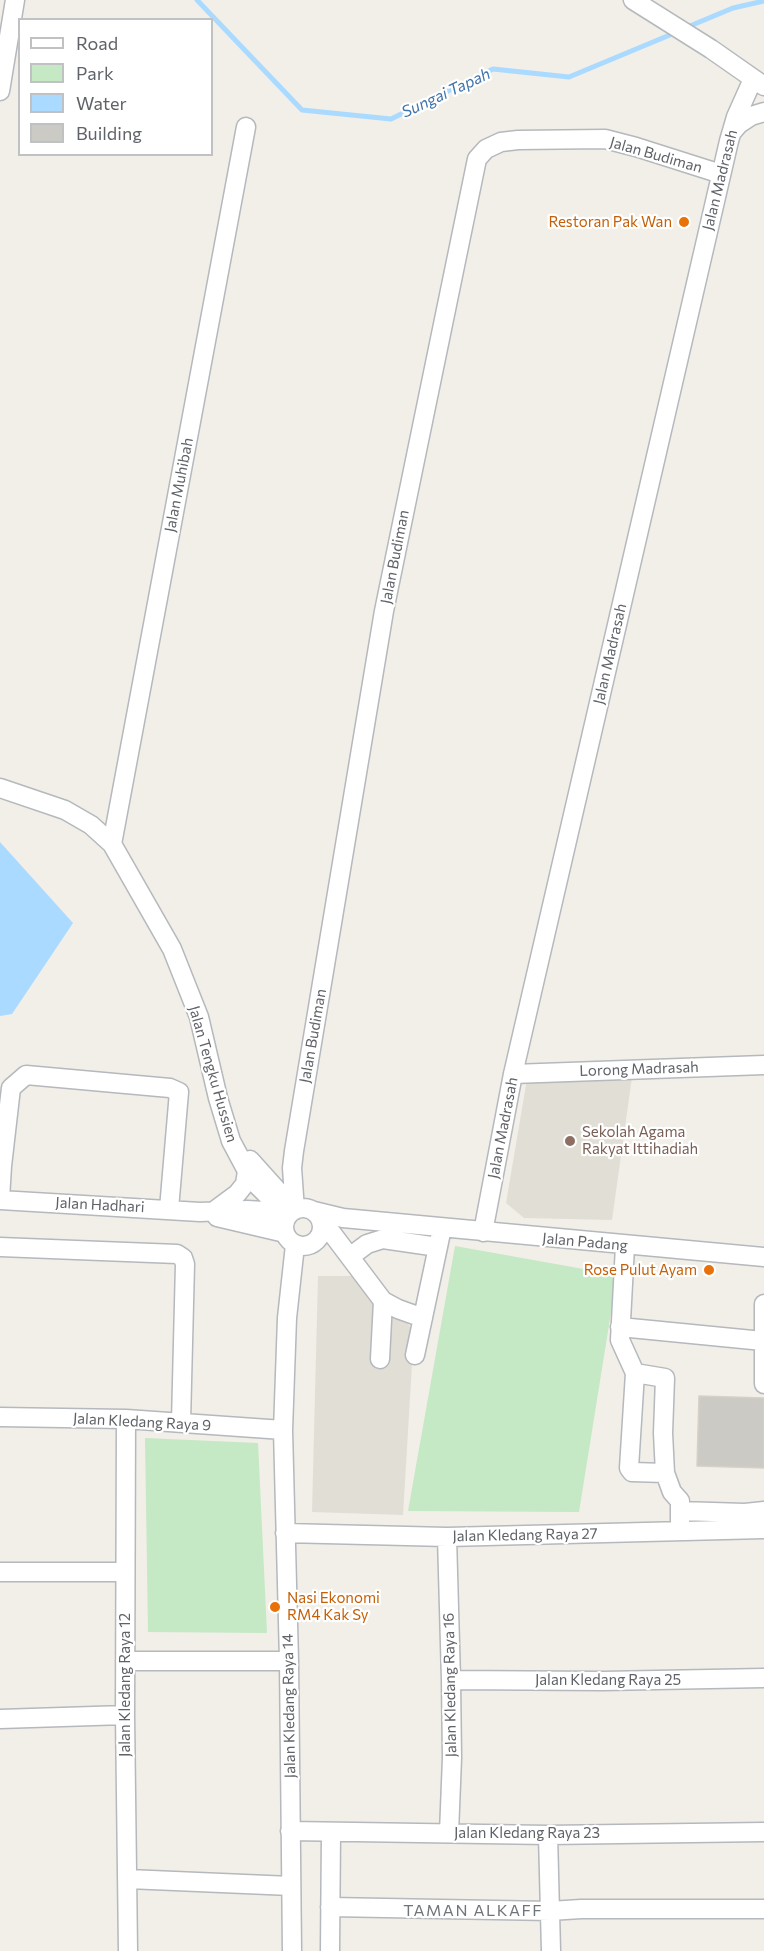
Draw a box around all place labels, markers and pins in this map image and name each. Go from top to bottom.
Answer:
place label: Restoran Pak Wan [548,213,672,231]
marker: Restoran Pak Wan [677,215,691,229]
place label: Sekolah Agama Rakyat Ittihadiah [582,1123,698,1158]
marker: Sekolah Agama Rakyat Ittihadiah [563,1134,577,1148]
place label: Rose Pulut Ayam [584,1261,697,1279]
marker: Rose Pulut Ayam [702,1263,716,1277]
place label: Nasi Ekonomi RM4 Kak Sy [287,1589,380,1624]
marker: Nasi Ekonomi RM4 Kak Sy [268,1600,282,1614]

